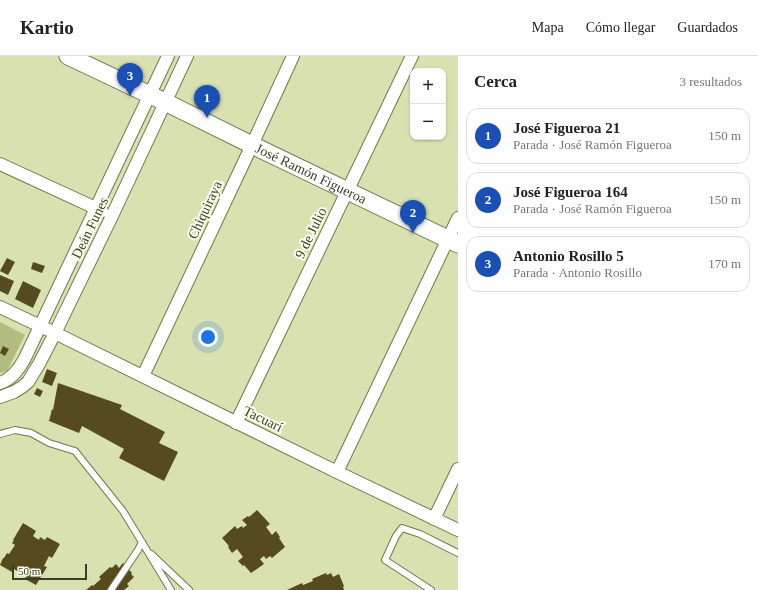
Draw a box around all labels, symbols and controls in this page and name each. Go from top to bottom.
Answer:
text: Kartio [20,17,74,38]
text: Mapa [532,20,564,35]
text: Cómo llegar [586,20,655,35]
text: Guardados [677,20,738,35]
pin: 3 [117,63,143,96]
map controls [410,68,446,140]
button: + [410,68,446,104]
text: Cerca [474,72,517,91]
text: 3 resultados [680,74,742,89]
pin: 1 [194,85,220,118]
button: − [410,104,446,140]
text: José Figueroa 21 [513,120,620,136]
text: 1 [485,128,491,143]
text: 150 m [708,128,741,143]
text: Parada · José Ramón Figueroa [513,137,672,152]
street label: José Ramón Figueroa [253,140,370,207]
street label: Chiquiraya [185,178,225,241]
text: José Figueroa 164 [513,184,628,200]
text: 2 [485,192,491,207]
text: 150 m [708,192,741,207]
street label: Deán Funes [69,195,111,261]
pin: 2 [400,200,426,233]
text: Parada · José Ramón Figueroa [513,201,672,216]
street label: 9 de Julio [292,205,330,261]
text: Antonio Rosillo 5 [513,248,624,264]
text: 3 [485,256,491,271]
text: 170 m [708,256,741,271]
text: Parada · Antonio Rosillo [513,265,642,280]
your location [198,327,218,347]
street label: Tacuarí [241,403,285,435]
scale bar [12,562,87,581]
text: 50 m [18,565,40,577]

